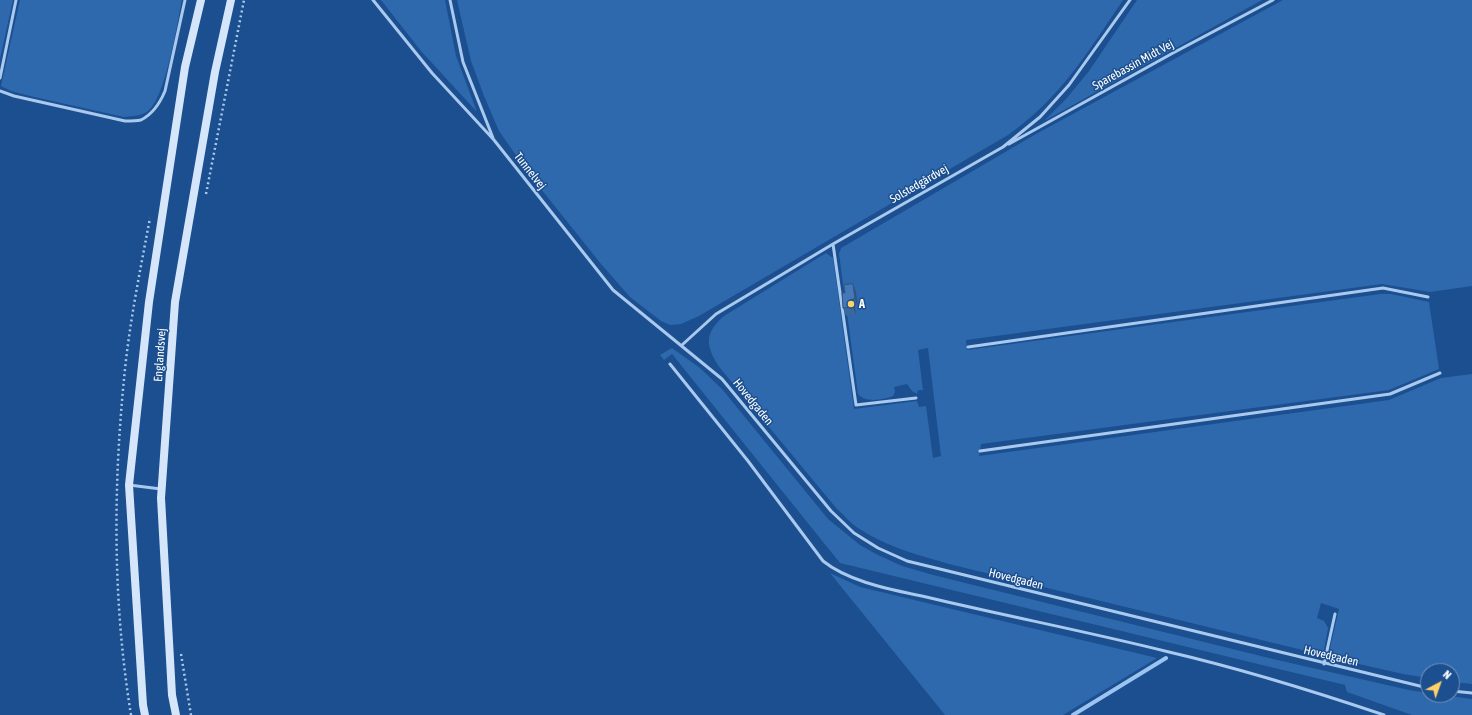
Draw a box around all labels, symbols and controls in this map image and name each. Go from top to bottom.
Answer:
street label: Sparebassin Midt Vej [1090,37,1176,93]
street label: Tunnelvej [511,149,549,193]
street label: Solstedgårdvej [887,161,951,207]
place label: A [859,297,865,311]
marker: A [846,299,856,309]
street label: Englandsvej [151,328,169,382]
street label: Hovedgaden [730,376,776,428]
street label: Hovedgaden [987,565,1045,593]
street label: Hovedgaden [1302,643,1360,669]
north arrow [1420,663,1460,703]
text: N [1441,668,1454,681]

